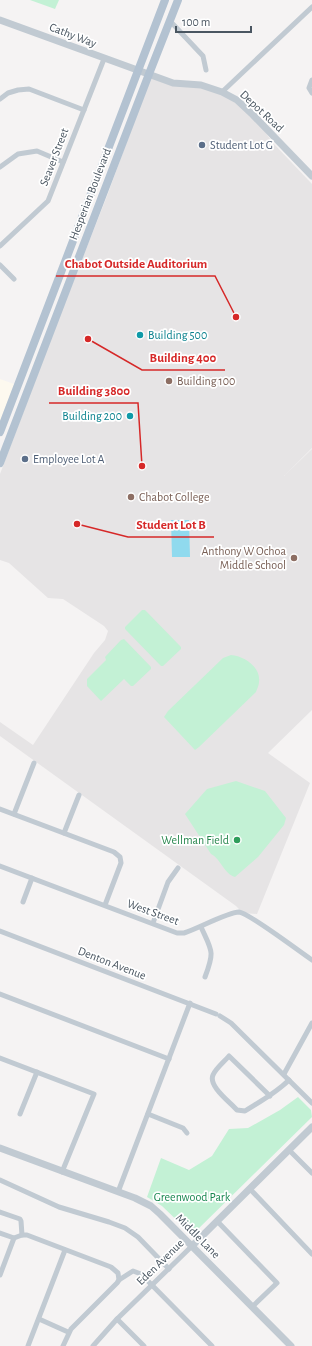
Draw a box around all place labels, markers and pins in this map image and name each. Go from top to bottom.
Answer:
place label: Student Lot G [210,139,273,151]
marker: Student Lot G [197,140,207,150]
callout: Chabot Outside Auditorium [56,251,215,276]
place label: Building 500 [148,329,207,341]
marker: Building 500 [135,330,145,340]
callout: Building 400 [142,345,225,370]
place label: Building 100 [177,375,235,387]
marker: Building 100 [164,376,174,386]
callout: Building 3800 [49,378,138,403]
place label: Building 200 [62,410,122,422]
marker: Building 200 [125,411,135,421]
place label: Employee Lot A [33,453,105,466]
marker: Employee Lot A [20,454,30,464]
place label: Chabot College [139,491,210,503]
marker: Chabot College [126,492,136,502]
callout: Student Lot B [128,512,214,537]
place label: Anthony W Ochoa Middle School [201,545,286,571]
marker: Anthony W Ochoa Middle School [289,553,299,563]
place label: Wellman Field [161,834,229,846]
marker: Wellman Field [232,835,242,845]

